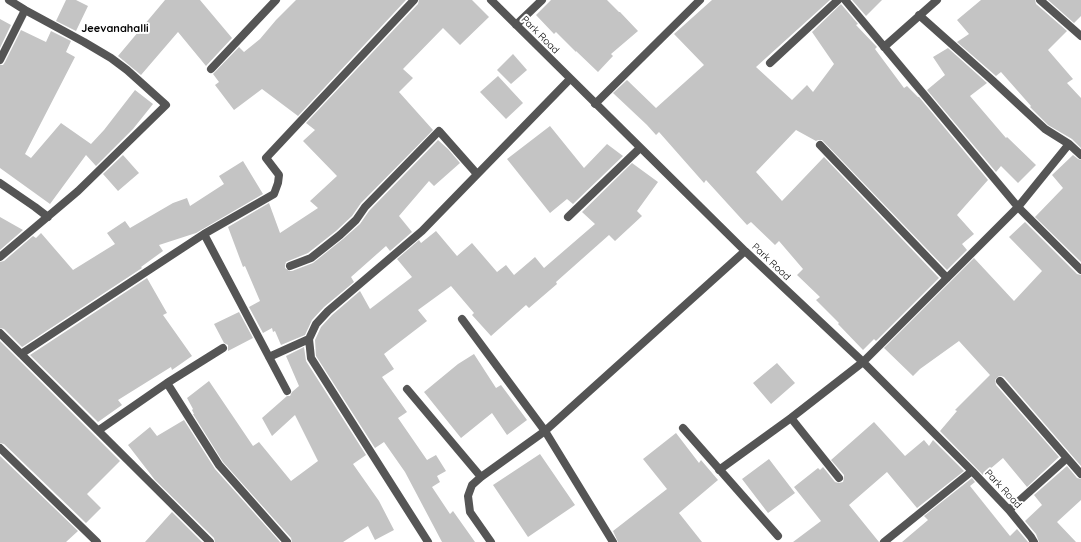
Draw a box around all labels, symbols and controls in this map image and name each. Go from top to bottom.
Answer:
street label: Park Road [519,14,561,56]
district label: Jeevanahalli [81,22,149,36]
street label: Park Road [749,241,793,283]
street label: Park Road [982,467,1024,511]

